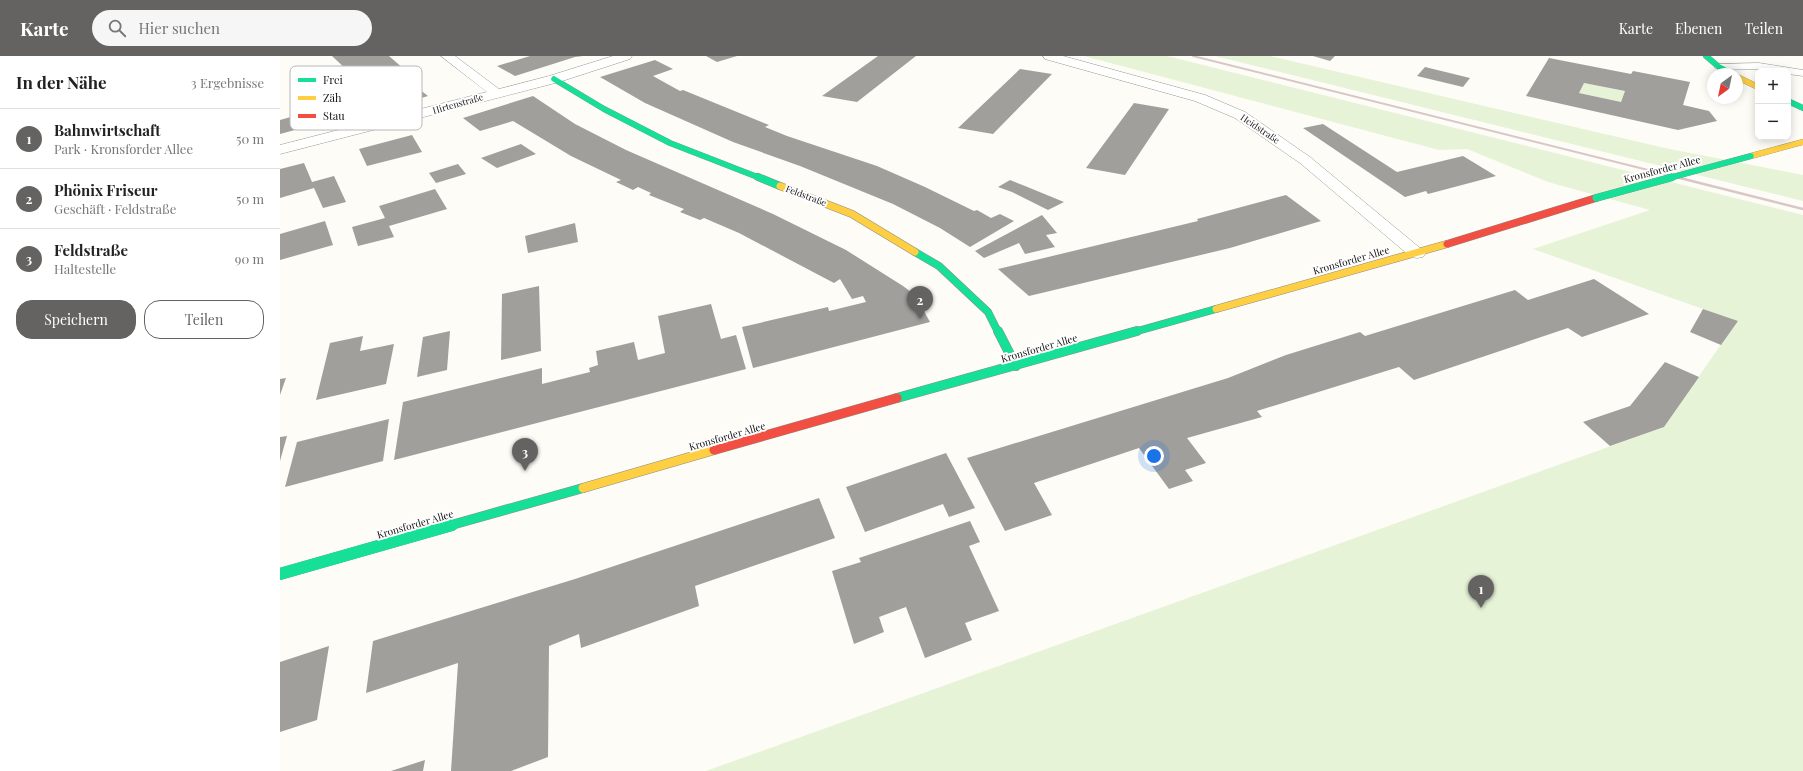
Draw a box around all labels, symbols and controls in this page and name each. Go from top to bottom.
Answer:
search box [92,10,372,46]
text: Karte [20,15,68,41]
icon: search [106,17,128,39]
text: Hier suchen [138,18,220,38]
text: Karte [1619,19,1653,38]
text: Ebenen [1675,19,1722,38]
text: Teilen [1744,19,1783,38]
legend [290,66,422,130]
north arrow [1707,68,1743,104]
map controls [1755,68,1791,140]
button: + [1755,68,1791,104]
text: In der Nähe [16,71,107,93]
text: Frei [323,72,343,87]
text: 3 Ergebnisse [191,74,264,91]
text: Zäh [323,90,342,105]
street label: Hirtenstraße [431,90,485,116]
button: − [1755,104,1791,140]
text: Stau [323,108,345,123]
street label: Heidstraße [1239,111,1283,146]
text: Bahnwirtschaft [54,120,161,140]
text: 1 [27,130,31,147]
text: 50 m [236,130,264,147]
text: Park · Kronsforder Allee [54,140,193,157]
street label: Kronsforder Allee [1622,152,1702,186]
text: Phönix Friseur [54,180,158,200]
street label: Feldstraße [784,182,829,208]
text: 2 [26,190,32,207]
text: 50 m [236,190,264,207]
text: Geschäft · Feldstraße [54,200,176,217]
text: Feldstraße [54,240,128,260]
street label: Kronsforder Allee [1311,242,1391,278]
text: 3 [26,250,32,267]
text: 90 m [235,250,264,267]
text: Haltestelle [54,260,116,277]
pin: 2 [907,286,933,319]
button: Speichern [16,300,136,339]
button: Teilen [144,300,264,339]
street label: Kronsforder Allee [999,330,1079,366]
street label: Kronsforder Allee [687,418,767,454]
pin: 3 [512,438,538,471]
your location [1144,446,1164,466]
street label: Kronsforder Allee [375,506,455,542]
pin: 1 [1468,575,1494,608]

